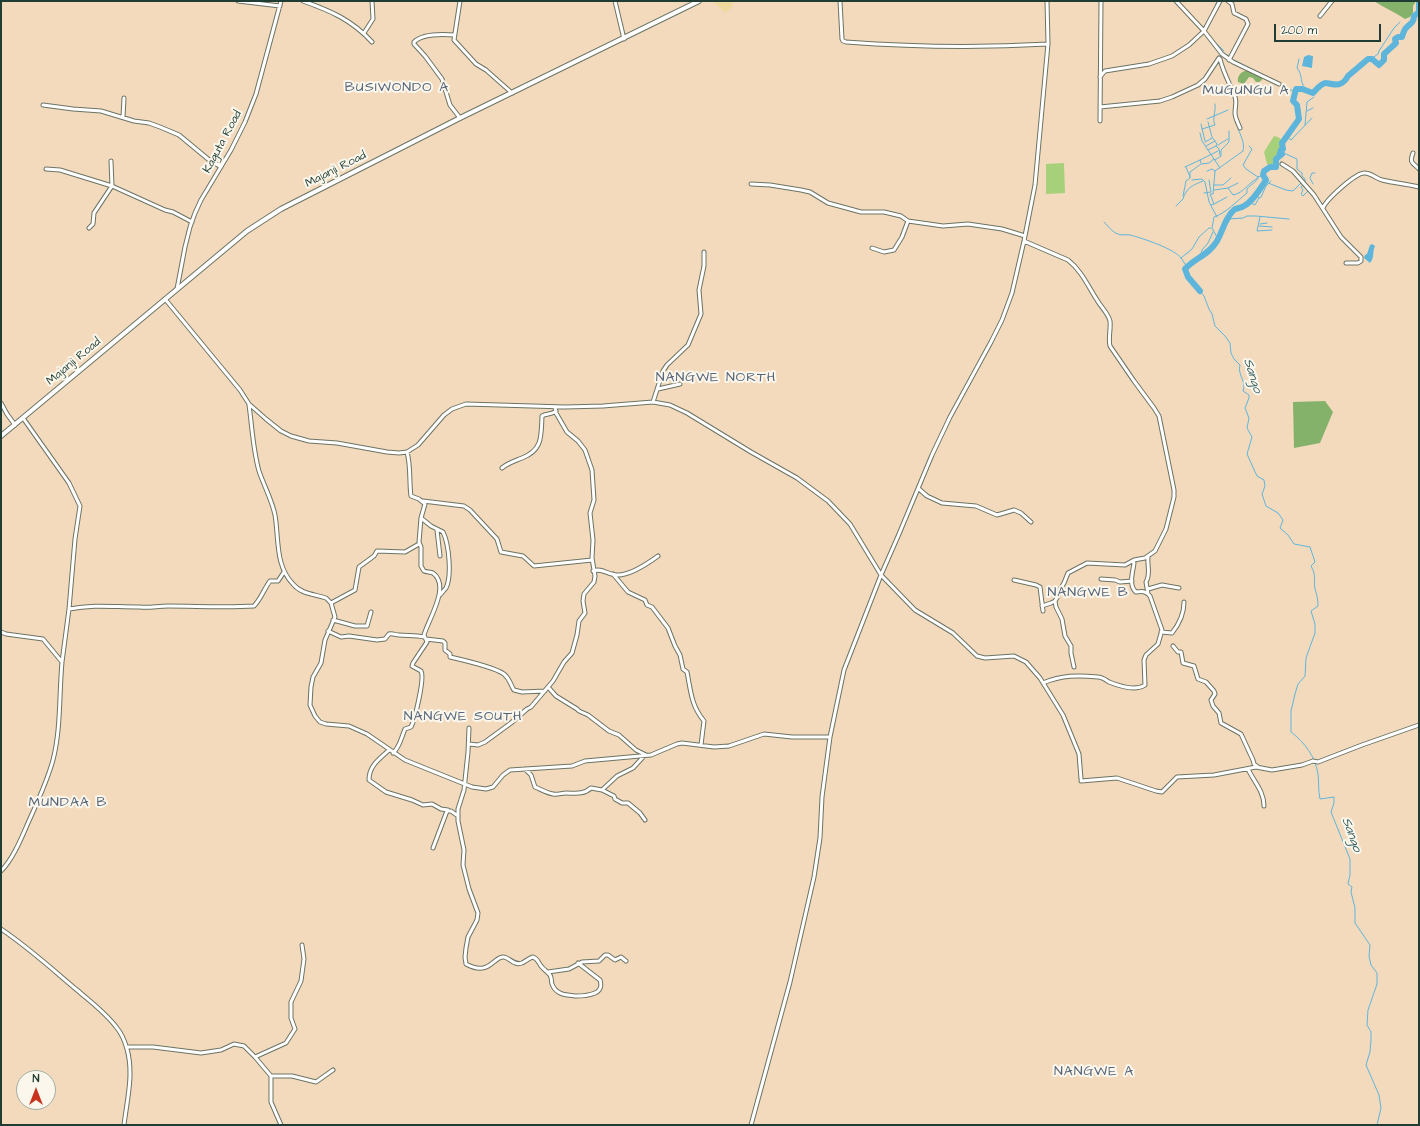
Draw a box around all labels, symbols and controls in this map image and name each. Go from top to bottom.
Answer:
scale bar [1276,16,1383,42]
text: 200 m [1281,22,1317,39]
district label: BUSIWONDO A [345,80,449,96]
district label: MUGUNGU A [1203,83,1289,99]
street label: Kaguta Road [200,108,246,176]
street label: Majanji Road [303,148,369,192]
street label: Majanji Road [44,335,104,389]
water label: Sango [1239,357,1265,395]
district label: NANGWE NORTH [656,370,776,386]
district label: NANGWE B [1047,585,1129,601]
district label: NANGWE SOUTH [404,709,522,725]
district label: MUNDAA B [29,795,107,811]
water label: Sango [1338,816,1364,854]
district label: NANGWE A [1054,1064,1134,1080]
north arrow [16,1070,56,1110]
text: N [33,1071,39,1086]

